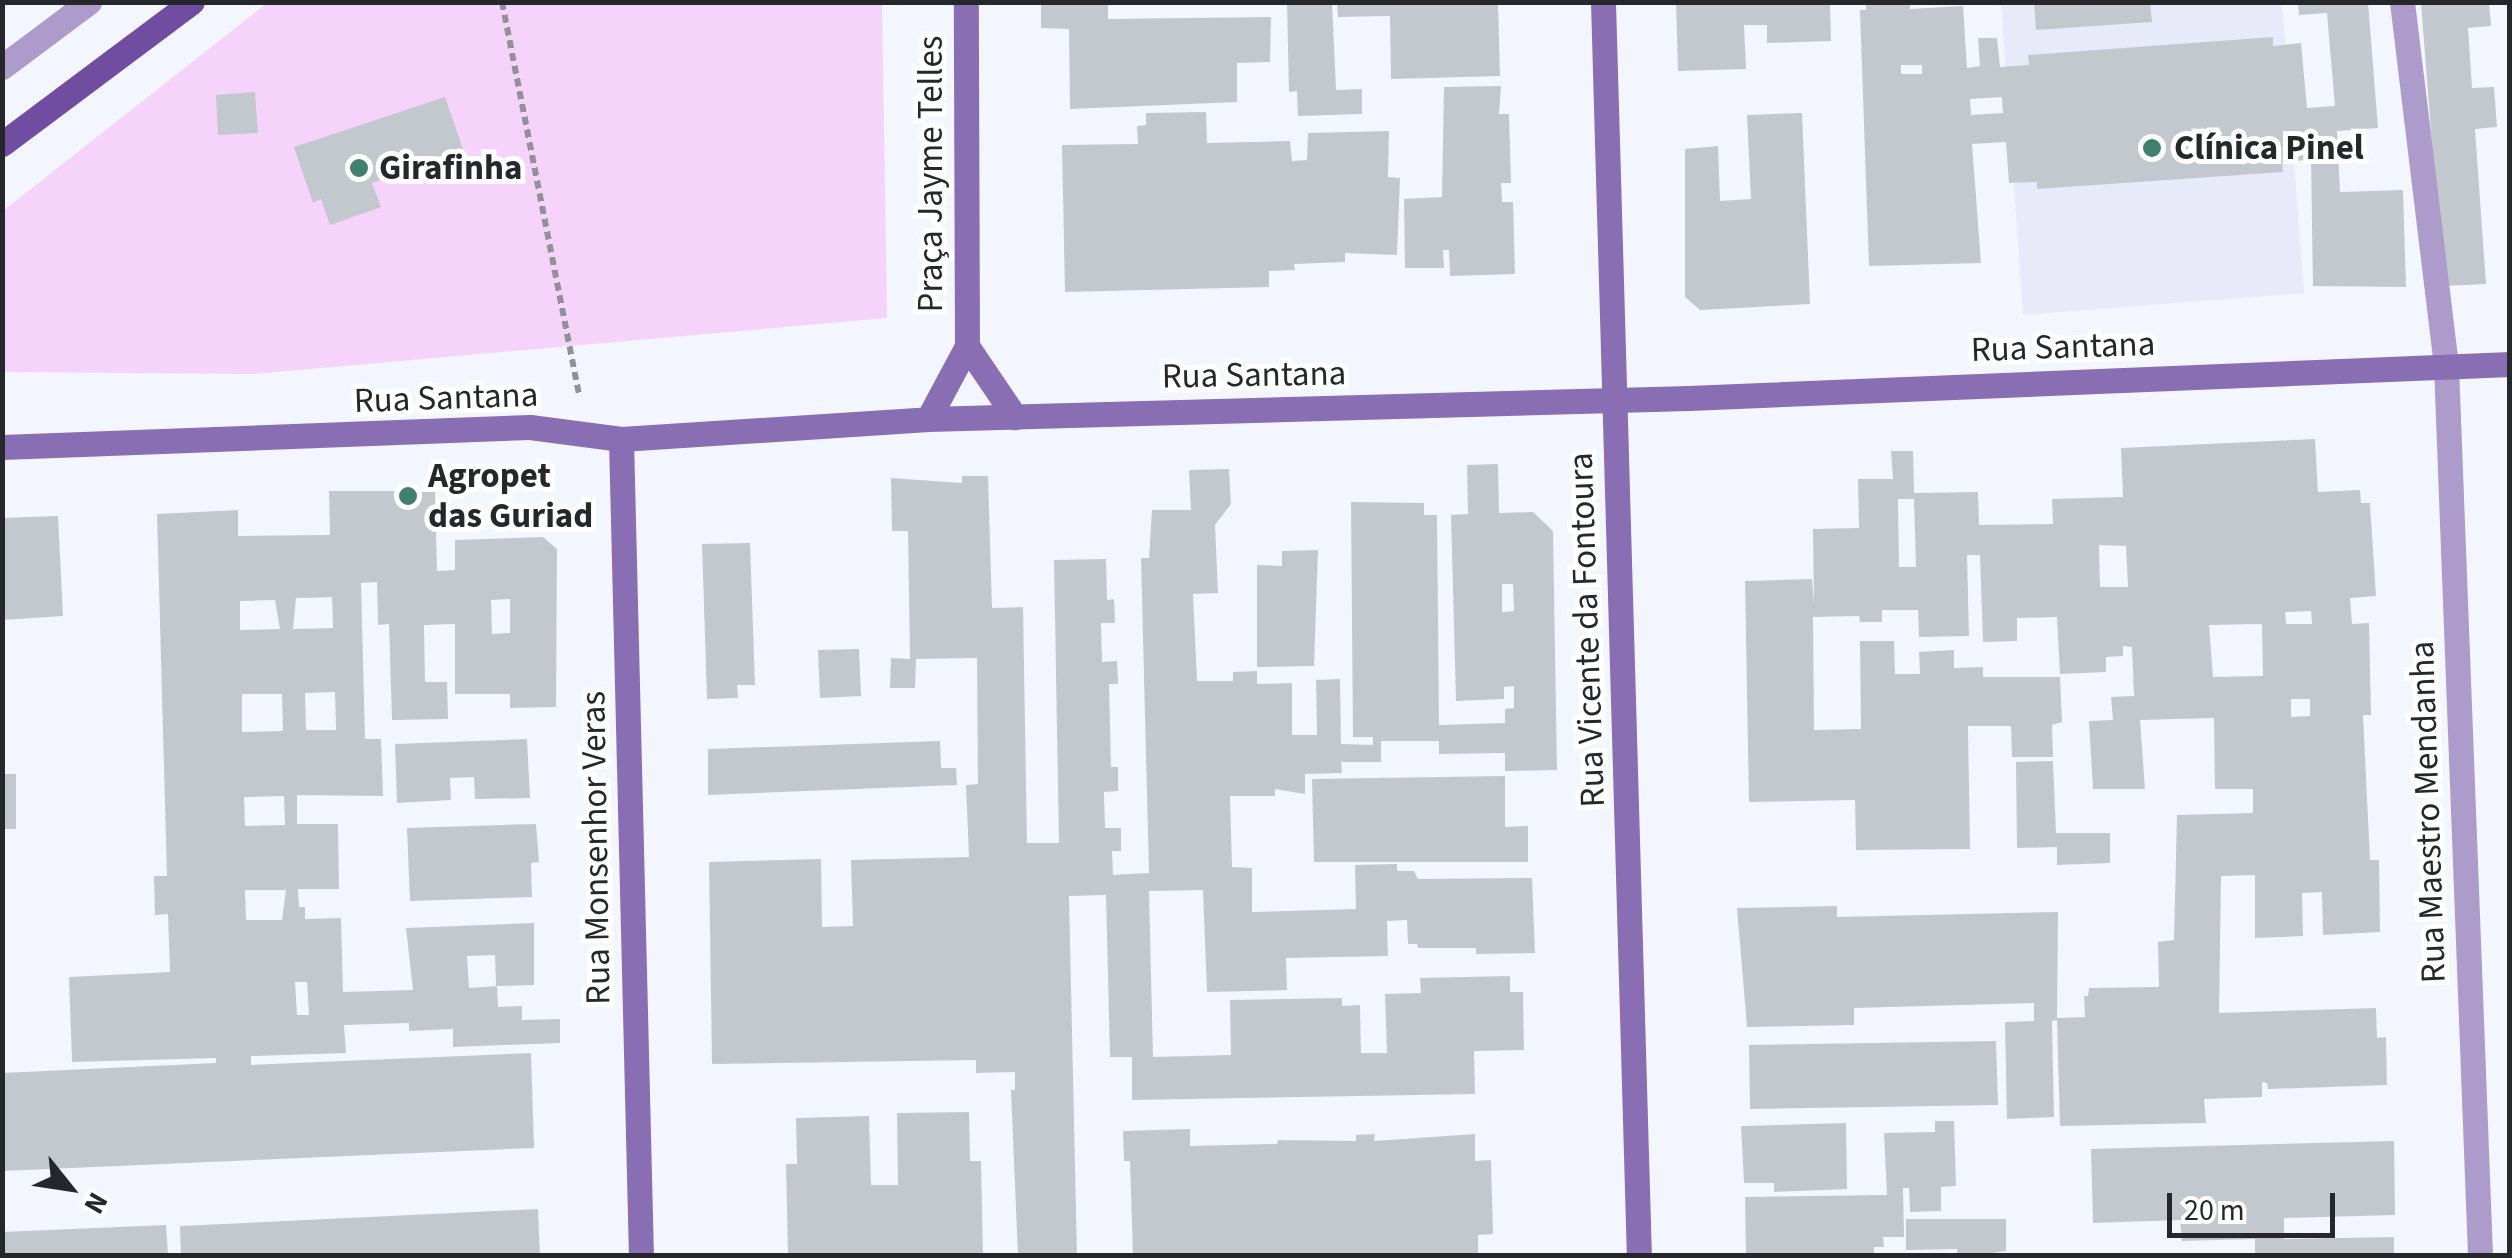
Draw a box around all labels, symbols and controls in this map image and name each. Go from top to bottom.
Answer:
street label: Praça Jayme Telles [910,36,952,312]
place label: Clínica Pinel [2174,127,2364,169]
marker: Clínica Pinel [2139,135,2165,161]
place label: Girafinha [379,147,522,189]
marker: Girafinha [348,157,370,179]
street label: Rua Santana [1970,323,2156,371]
street label: Rua Santana [1161,352,1347,398]
street label: Rua Santana [353,374,539,422]
street label: Rua Vicente da Fontoura [1560,452,1614,808]
place label: Agropet das Guriad [428,455,593,537]
marker: Agropet das Guriad [397,485,419,507]
street label: Rua Maestro Mendanha [2401,640,2455,984]
street label: Rua Monsenhor Veras [572,691,620,1005]
north arrow [20,1138,120,1238]
scale bar [2172,1173,2340,1235]
text: N [74,1185,118,1221]
text: 20 m [2184,1189,2245,1232]

